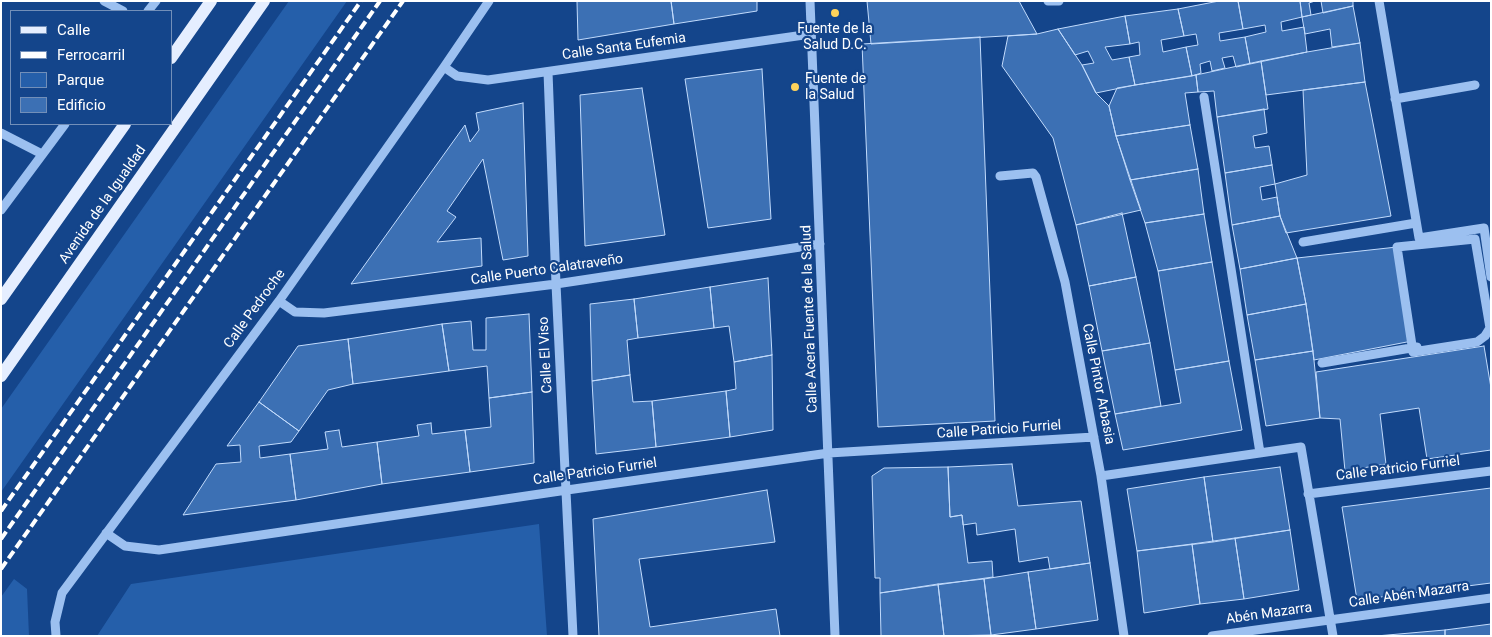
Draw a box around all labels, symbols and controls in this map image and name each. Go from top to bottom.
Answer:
marker: Fuente de la Salud D.C. [829,7,841,19]
legend [10,10,172,125]
text: Calle [57,21,90,39]
place label: Fuente de la Salud D.C. [797,21,873,54]
street label: Calle Santa Eufemia [561,30,687,64]
text: Ferrocarril [57,46,125,64]
text: Parque [57,71,104,89]
place label: Fuente de la Salud [805,71,866,104]
marker: Fuente de la Salud [789,81,801,93]
text: Edificio [57,96,106,114]
street label: Avenida de la Igualdad [56,143,150,267]
street label: Calle Acera Fuente de la Salud [798,225,822,413]
street label: Calle Puerto Calatraveño [470,251,624,289]
street label: Calle Pedroche [221,266,289,352]
street label: Calle El Viso [536,316,556,394]
street label: Calle Pintor Arbasia [1078,322,1118,446]
street label: Calle Patricio Furriel [936,417,1062,443]
street label: Calle Patricio Furriel [1335,453,1461,485]
street label: Calle Patricio Furriel [532,455,658,489]
street label: Calle Abén Mazarra [1348,578,1470,612]
street label: Abén Mazarra [1225,600,1313,628]

